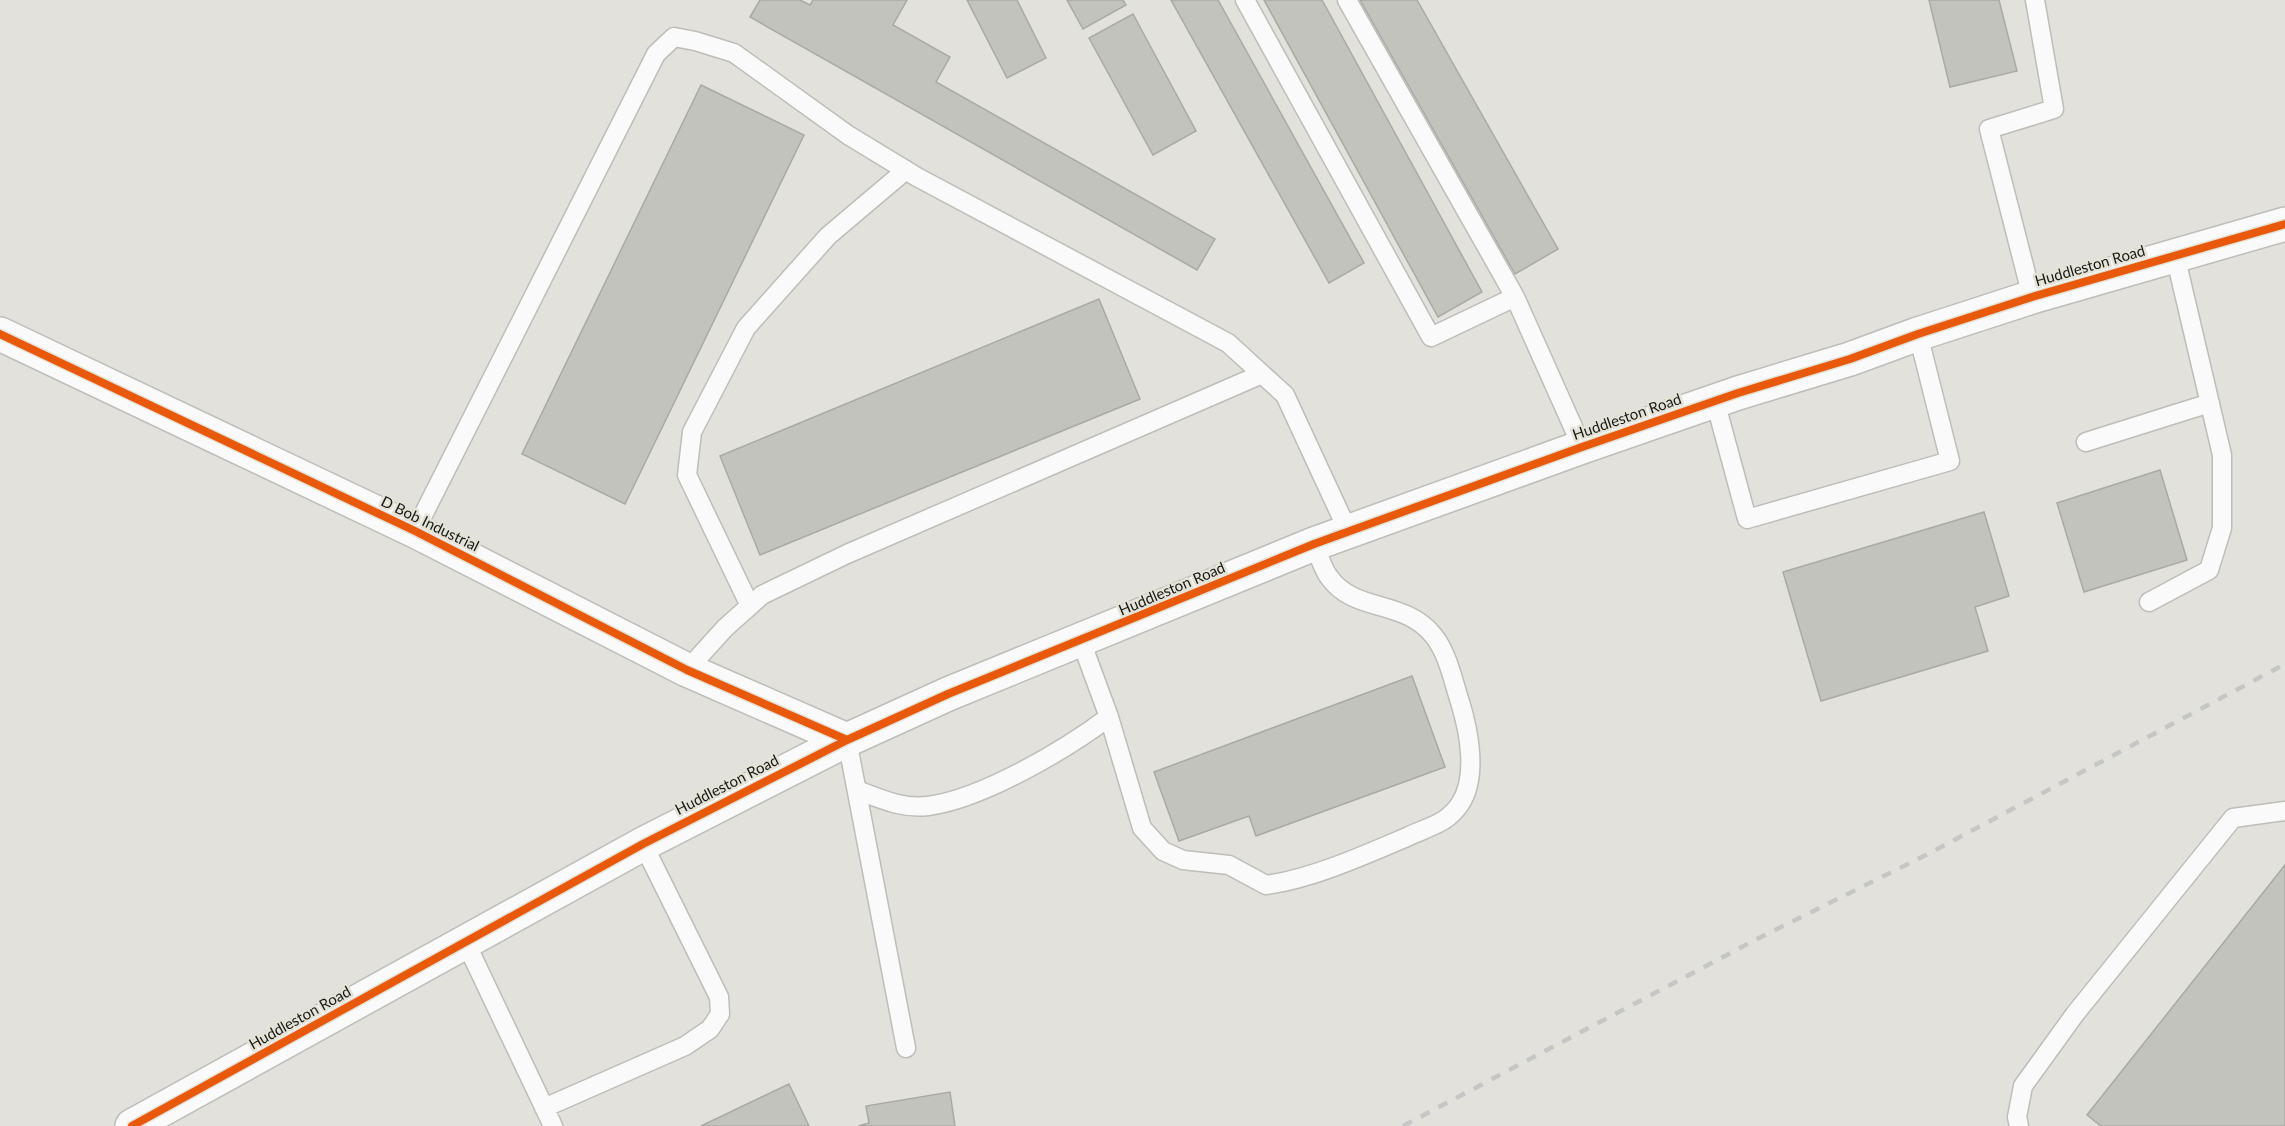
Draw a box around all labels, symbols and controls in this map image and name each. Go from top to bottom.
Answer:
street label: Huddleston Road [2033,241,2147,289]
street label: Huddleston Road [1570,389,1683,443]
street label: D Bob Industrial [379,492,482,555]
street label: Huddleston Road [1116,558,1227,619]
street label: Huddleston Road [672,750,781,818]
street label: Huddleston Road [245,982,354,1053]

